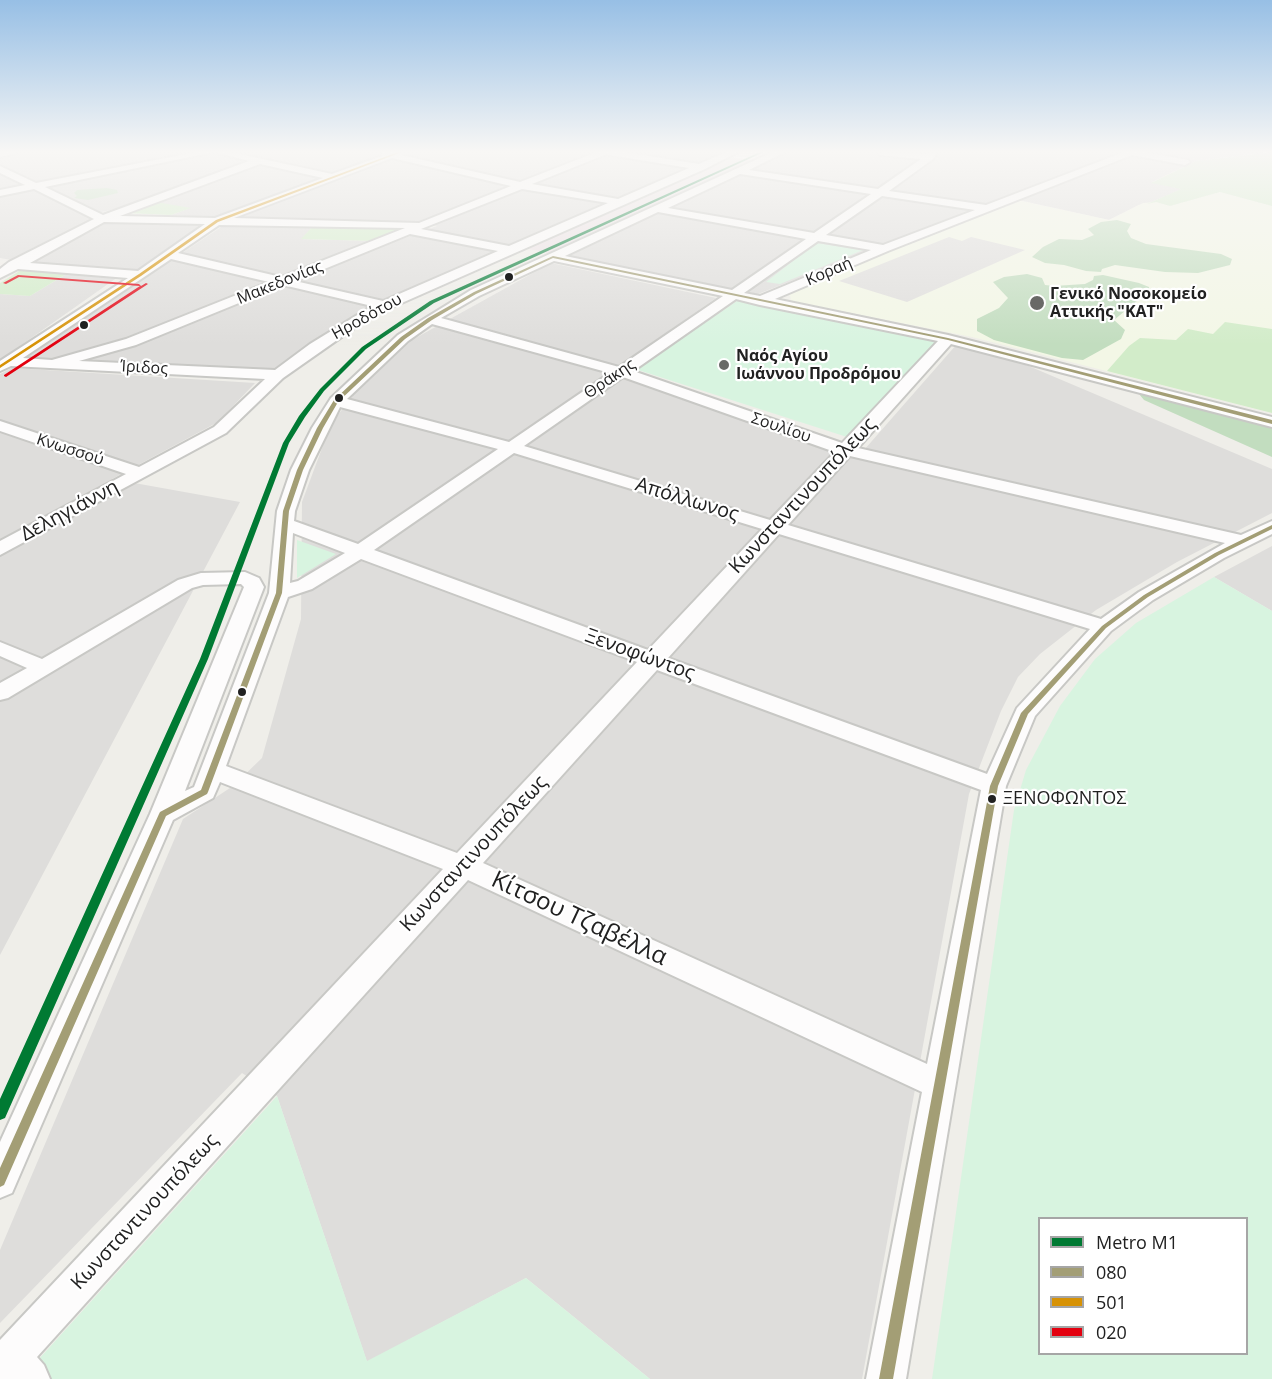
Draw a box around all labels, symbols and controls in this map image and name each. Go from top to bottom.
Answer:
street label: Κοραή [803,254,855,290]
street label: Μακεδονίας [234,257,326,309]
unlabelled marker [503,271,515,283]
place label: Γενικό Νοσοκομείο Αττικής "ΚΑΤ" [1050,284,1207,322]
street label: Ηροδότου [329,290,405,344]
marker: Γενικό Νοσοκομείο Αττικής "ΚΑΤ" [1028,294,1046,312]
unlabelled marker [78,319,90,331]
place label: Ναός Αγίου Ιωάννου Προδρόμου [736,346,901,384]
street label: Θράκης [581,355,639,403]
street label: Ίριδος [120,357,168,379]
marker: Ναός Αγίου Ιωάννου Προδρόμου [717,358,731,372]
unlabelled marker [333,392,345,404]
street label: Σουλίου [749,409,813,447]
street label: Κωνσταντινουπόλεως [724,413,882,579]
street label: Κνωσσού [34,430,106,470]
street label: Απόλλωνος [632,473,742,527]
street label: Δεληγιάννη [17,475,123,547]
street label: Ξενοφώντος [582,624,698,686]
unlabelled marker [236,686,248,698]
street label: Κωνσταντινουπόλεως [395,771,553,937]
place label: ΞΕΝΟΦΩΝΤΟΣ [1003,788,1127,810]
marker: ΞΕΝΟΦΩΝΤΟΣ [986,793,998,805]
street label: Κίτσου Τζαβέλλα [487,866,671,972]
street label: Κωνσταντινουπόλεως [66,1129,224,1295]
legend [1038,1217,1248,1355]
text: Metro Μ1 [1096,1230,1178,1254]
text: 080 [1096,1260,1127,1284]
text: 501 [1096,1290,1127,1314]
text: 020 [1096,1320,1127,1344]

